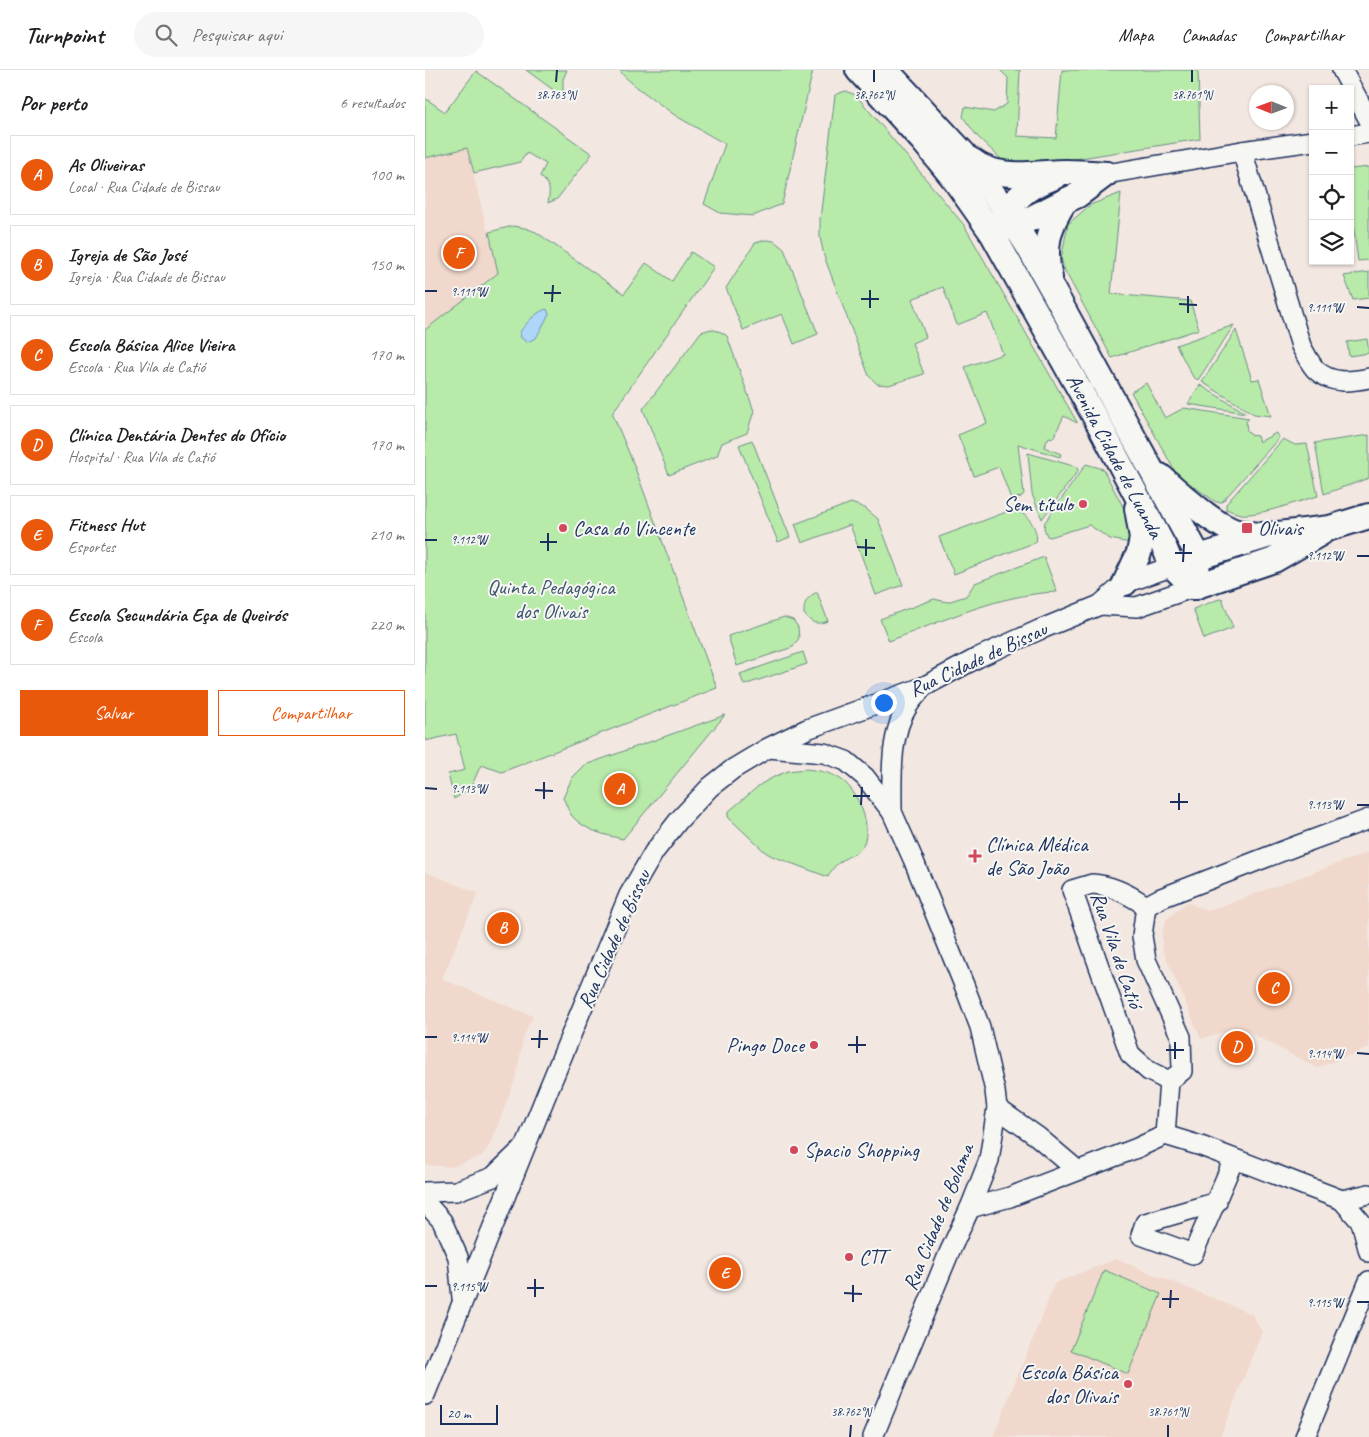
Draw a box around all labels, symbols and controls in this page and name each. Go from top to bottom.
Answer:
search box [134,12,484,57]
text: Turnpoint [25,20,104,50]
icon: search [152,21,180,49]
text: Pesquisar aqui [192,23,282,47]
text: Mapa [1119,24,1153,46]
text: Camadas [1181,24,1236,46]
text: Compartilhar [1264,24,1344,46]
north arrow [1249,85,1294,130]
map controls [1309,85,1354,265]
button: + [1309,85,1354,130]
text: 38.763°N [536,87,578,103]
text: 38.762°N [854,87,896,103]
text: 38.761°N [1172,87,1214,103]
text: Por perto [20,90,87,116]
text: 6 resultados [340,93,405,113]
button: − [1309,130,1354,175]
text: As Oliveiras [68,153,144,177]
text: A [33,165,41,185]
text: 100 m [370,165,404,185]
button: locate [1309,175,1354,220]
text: Local · Rua Cidade de Bissau [68,177,220,197]
button: layers [1309,220,1354,265]
pin: F [443,234,475,272]
text: Igreja de São José [68,243,186,267]
text: B [33,255,41,275]
text: 150 m [370,255,404,275]
text: Igreja · Rua Cidade de Bissau [68,267,225,287]
text: 9.111°W [451,284,489,300]
text: 9.111°W [1307,300,1345,316]
text: Escola Básica Alice Vieira [68,333,235,357]
text: C [33,345,41,365]
text: 170 m [370,345,404,365]
text: Escola · Rua Vila de Catió [68,357,205,377]
street label: Avenida Cidade de Luanda [1061,369,1170,544]
text: Clínica Dentária Dentes do Ofício [68,423,285,447]
text: D [32,435,42,455]
text: 170 m [370,435,404,455]
text: Hospital · Rua Vila de Catió [68,447,215,467]
place label: Sem título [1003,491,1076,517]
marker: Sem título [1077,498,1089,510]
text: Fitness Hut [68,513,144,537]
place label: Casa do Vincente [573,515,696,541]
place label: Olivais [1258,515,1305,541]
marker: Olivais [1240,521,1254,535]
marker: Casa do Vincente [557,522,569,534]
text: E [33,525,41,545]
text: 210 m [370,525,404,545]
text: 9.112°W [451,532,489,548]
text: Esportes [68,537,115,557]
text: 9.112°W [1307,548,1345,564]
park label: Quinta Pedagógica dos Olivais [487,574,616,624]
text: Escola Secundária Eça de Queirós [68,603,287,627]
text: F [33,615,41,635]
text: 220 m [370,615,404,635]
street label: Rua Cidade de Bissau [905,615,1052,702]
text: Escola [68,627,102,647]
button: Salvar [20,690,208,736]
button: Compartilhar [218,690,405,736]
your location [871,690,897,716]
pin: A [604,770,636,808]
text: 9.113°W [451,781,489,797]
text: 9.113°W [1307,797,1345,813]
place label: Clínica Médica de São João [986,831,1089,881]
marker: Clínica Médica de São João [968,849,982,863]
street label: Rua Cidade de Bissau [572,864,657,1012]
street label: Rua Vila de Catió [1085,889,1150,1014]
pin: B [487,909,519,947]
pin: C [1258,969,1290,1007]
pin: D [1221,1028,1253,1066]
text: 9.114°W [451,1030,489,1046]
place label: Pingo Doce [727,1032,806,1058]
marker: Pingo Doce [808,1039,820,1051]
text: 9.114°W [1307,1046,1345,1062]
place label: Spacio Shopping [804,1137,921,1163]
street label: Rua Cidade de Bolama [897,1138,980,1294]
marker: Spacio Shopping [788,1144,800,1156]
place label: CTT [859,1244,892,1270]
marker: CTT [843,1251,855,1263]
pin: E [709,1254,741,1292]
text: 9.115°W [451,1279,489,1295]
text: 9.115°W [1307,1295,1345,1311]
place label: Escola Básica dos Olivais [1021,1359,1120,1409]
marker: Escola Básica dos Olivais [1122,1378,1134,1390]
scale bar [440,1402,497,1425]
text: 38.762°N [831,1404,873,1420]
text: 38.761°N [1148,1404,1190,1420]
text: 20 m [447,1405,471,1422]

